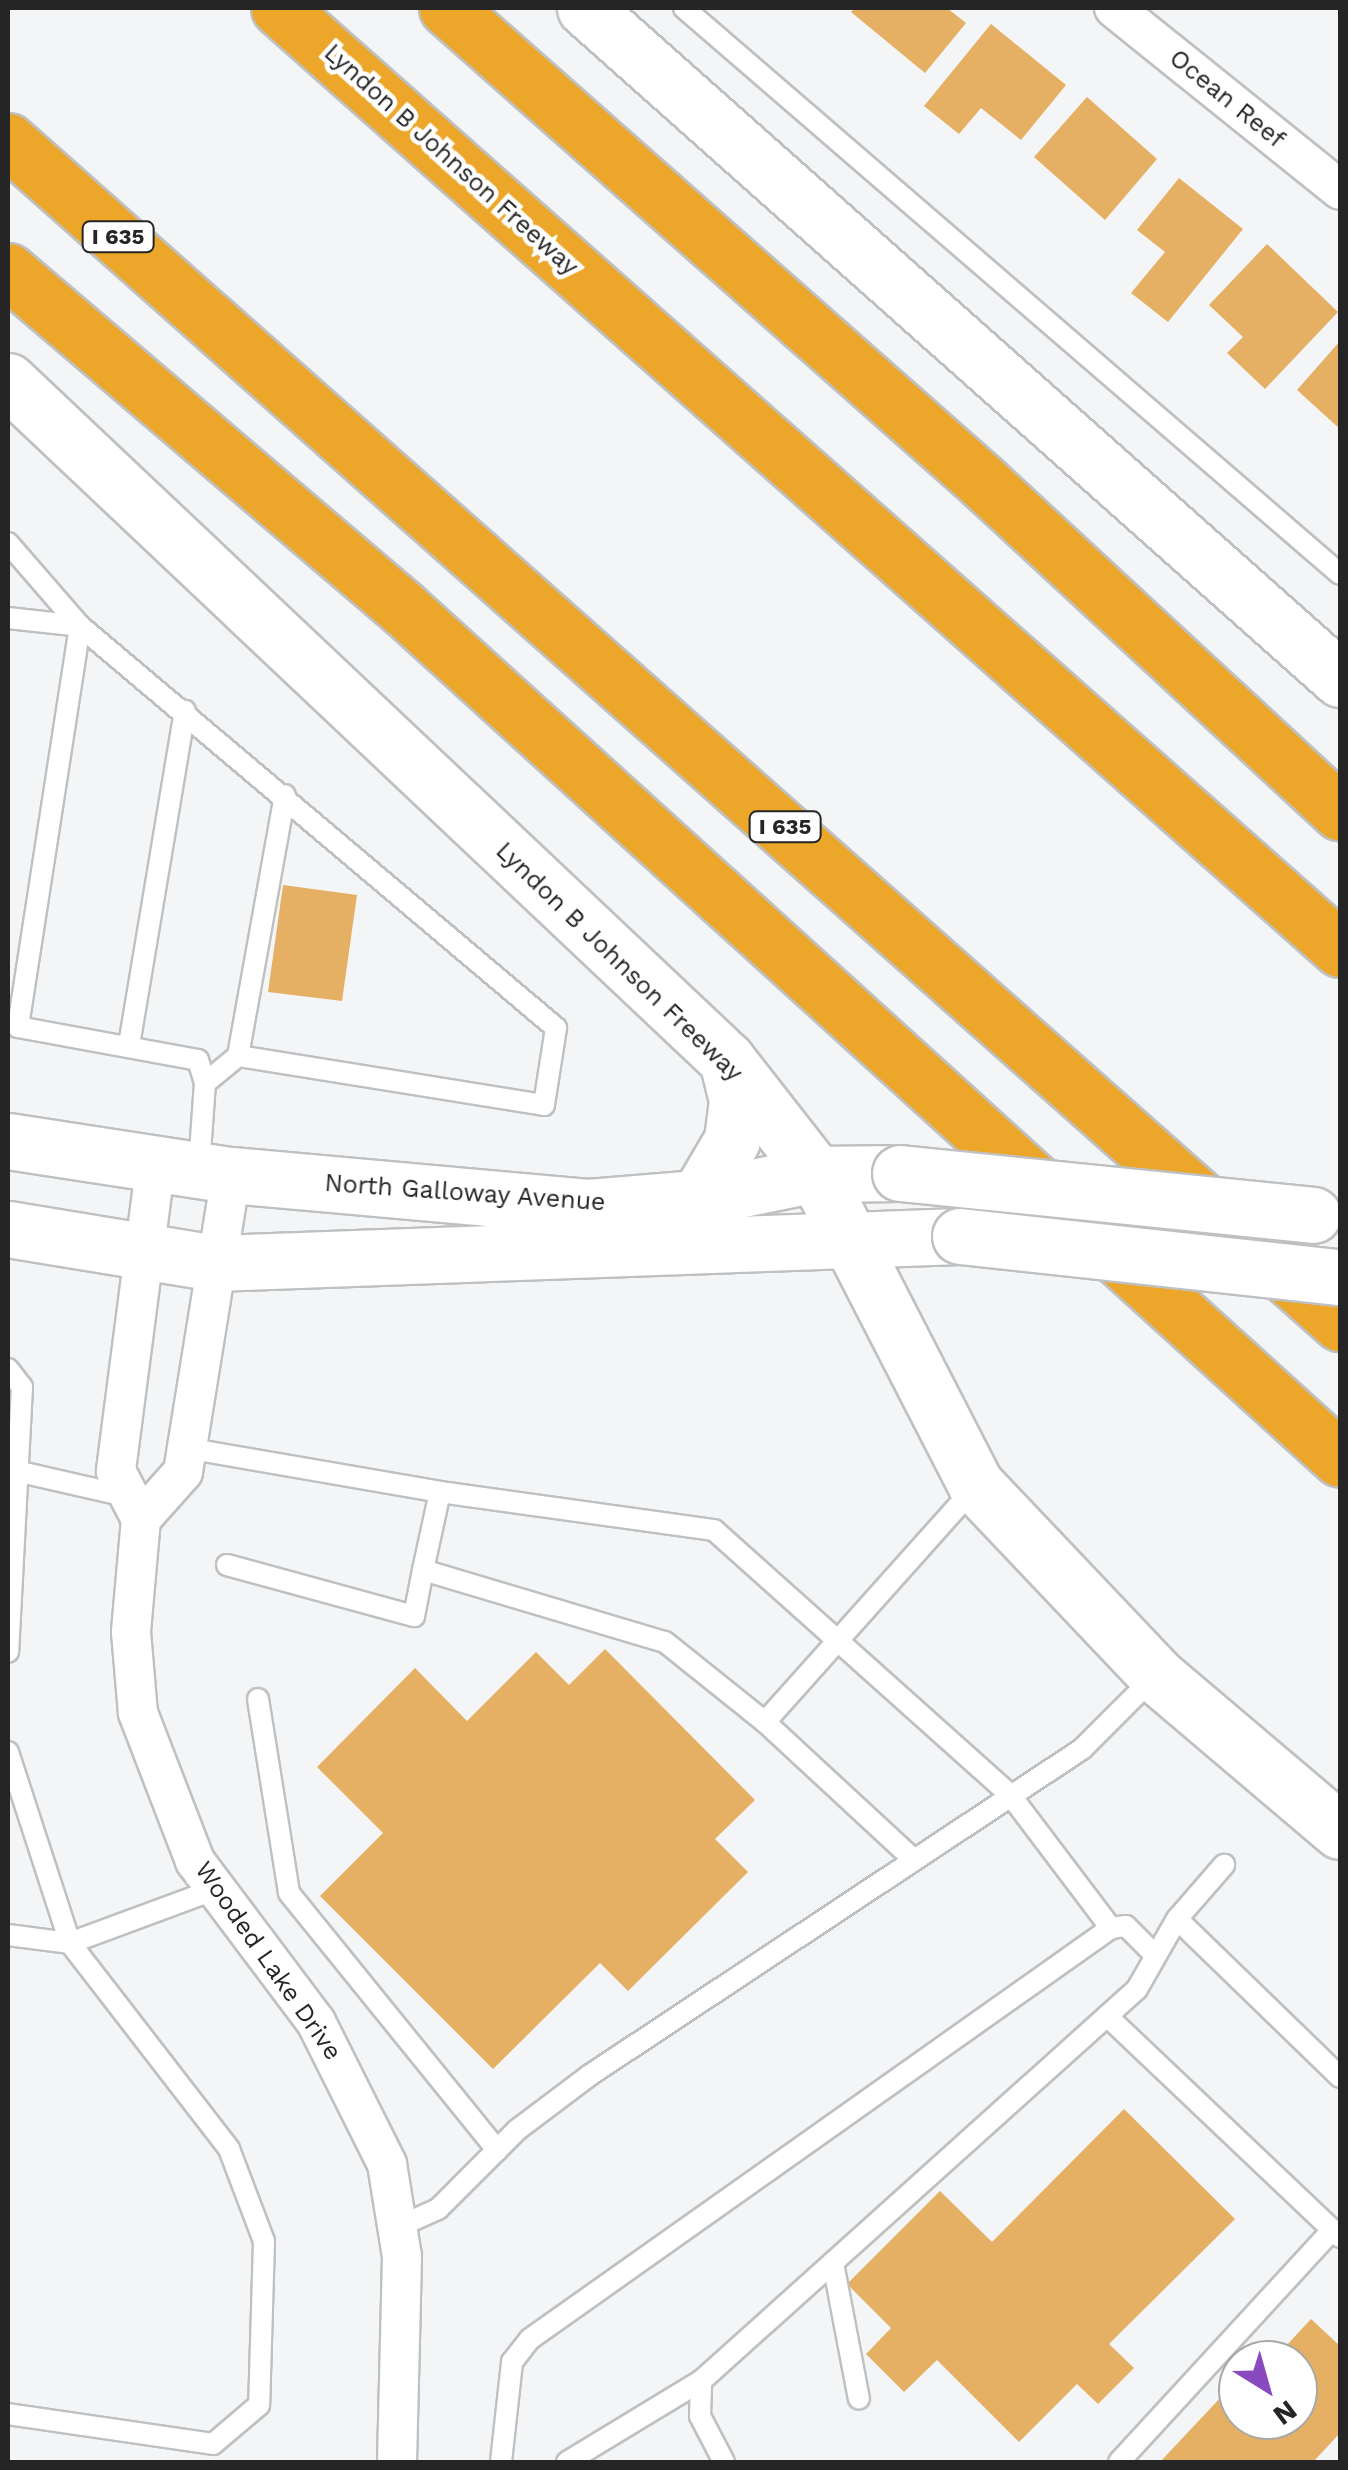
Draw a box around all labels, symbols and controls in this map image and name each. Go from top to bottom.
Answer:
street label: Lyndon B Johnson Freeway [318,38,584,282]
street label: Ocean Reef [1163,43,1291,155]
road number: I 635 [80,220,156,254]
road number: I 635 [748,810,822,844]
street label: Lyndon B Johnson Freeway [489,836,749,1088]
street label: North Galloway Avenue [323,1168,607,1218]
street label: Wooded Lake Drive [188,1856,348,2066]
north arrow [1218,2340,1318,2440]
text: N [1267,2393,1303,2432]

